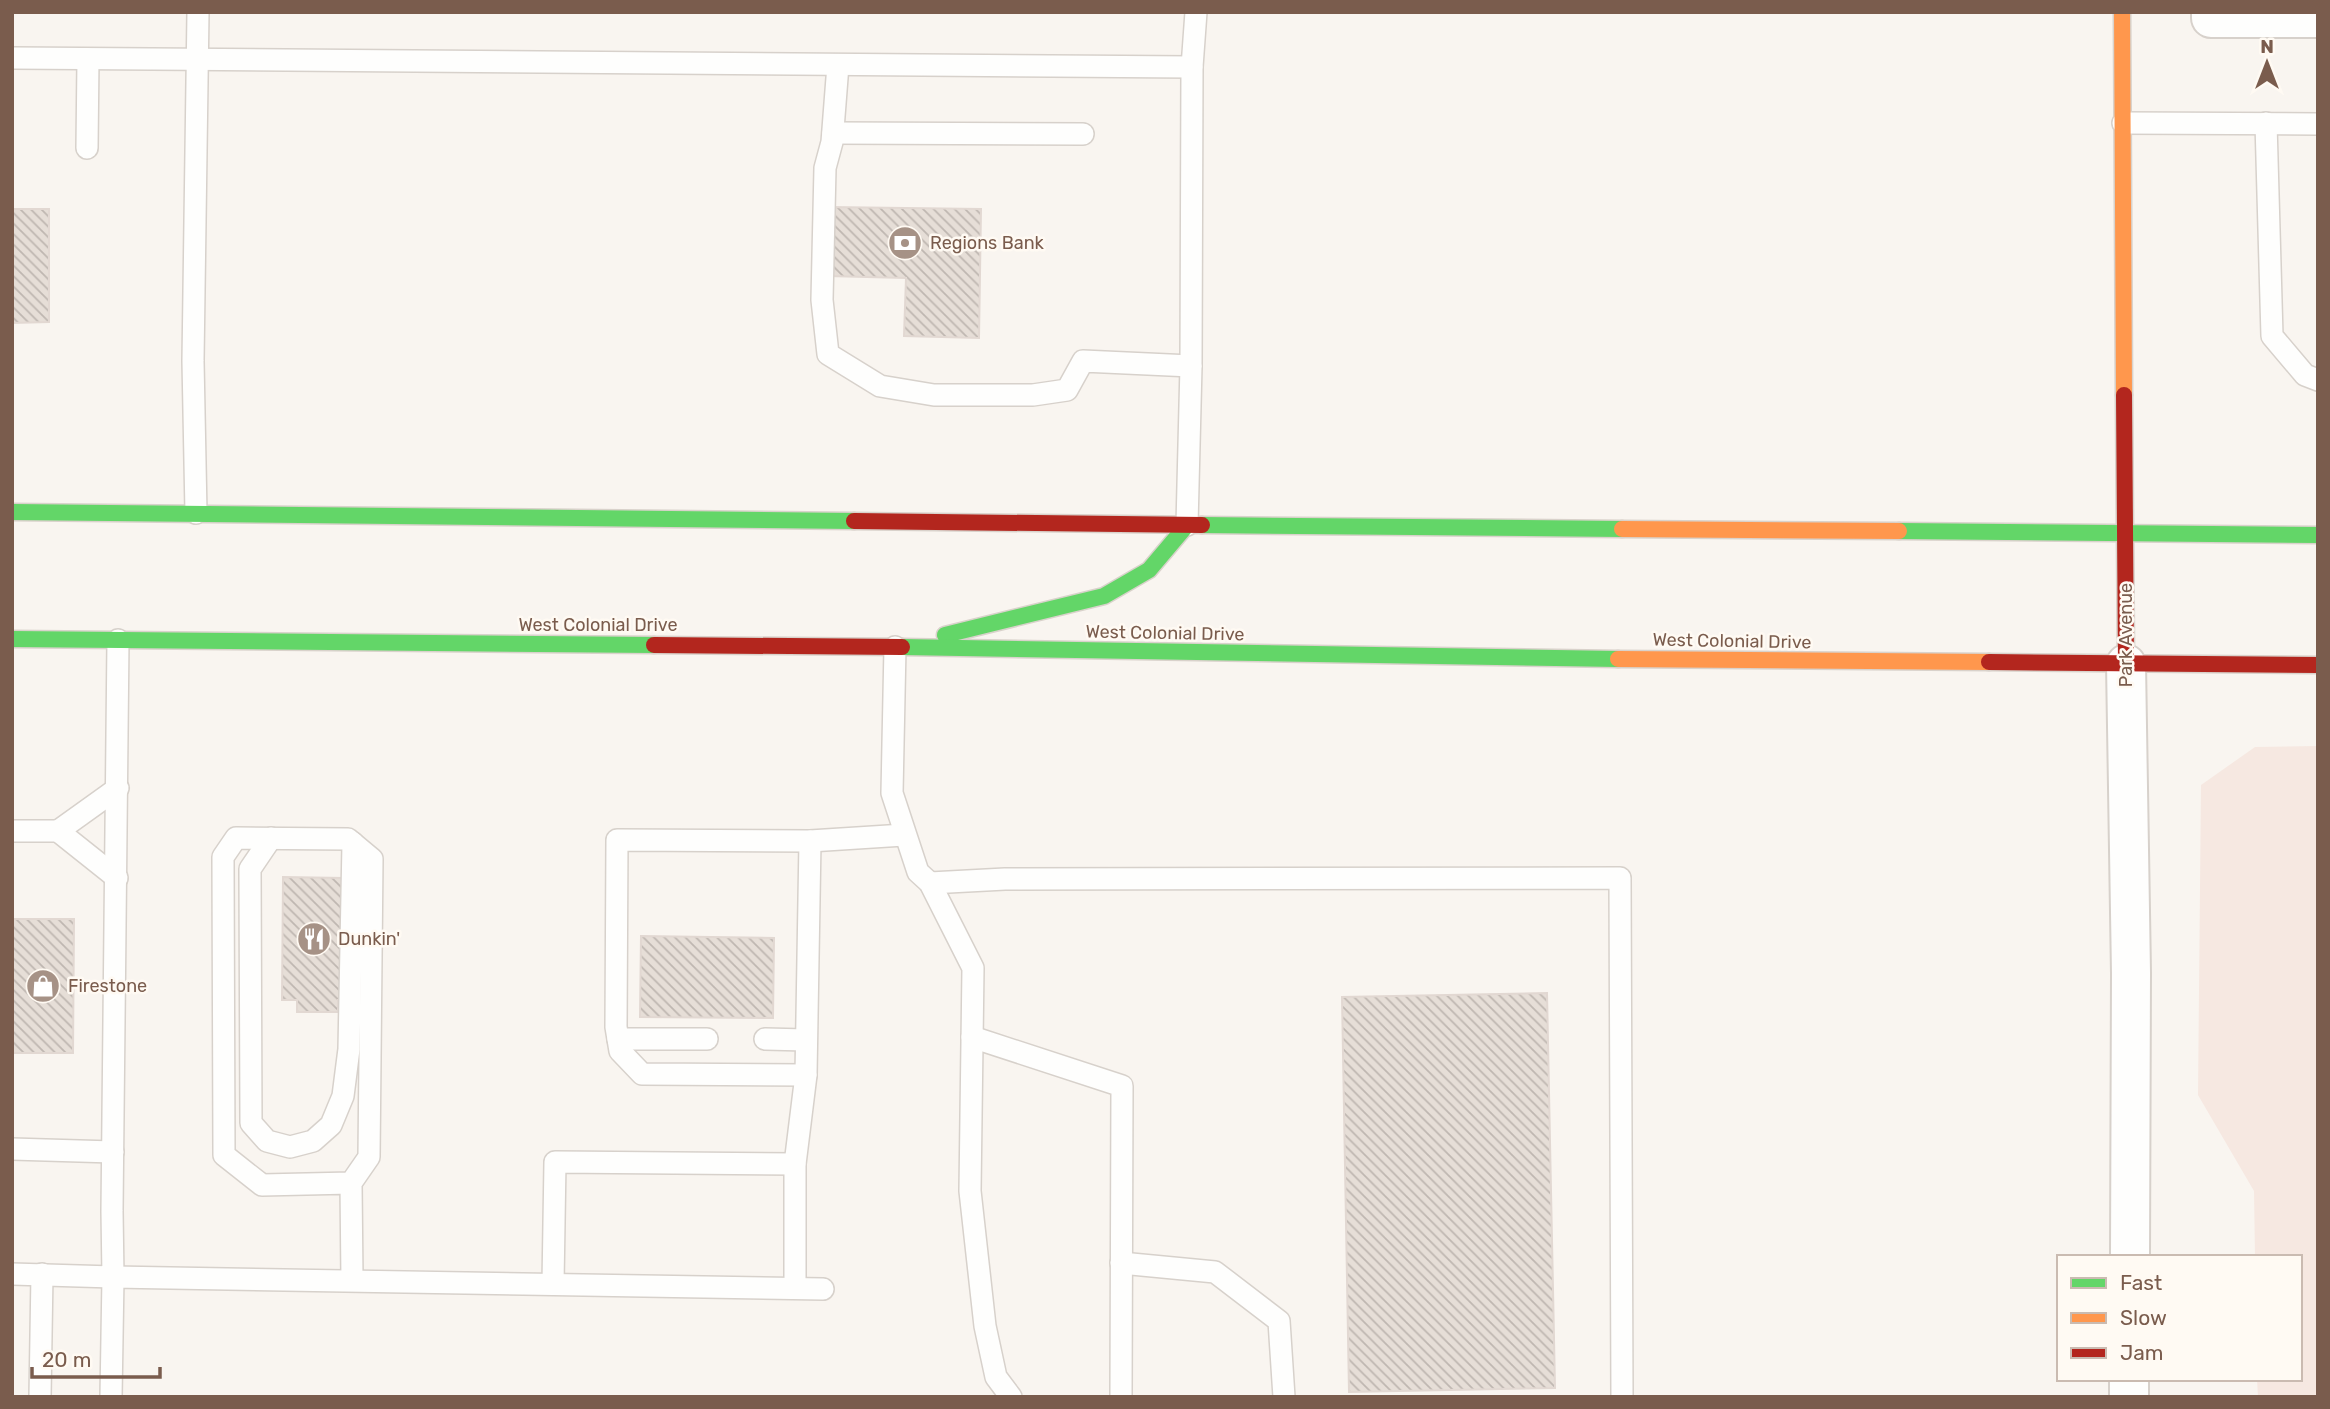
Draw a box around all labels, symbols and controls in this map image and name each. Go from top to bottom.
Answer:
north arrow [2232,28,2302,98]
text: N [2260,35,2274,58]
bank icon: Regions Bank [886,224,924,262]
place label: Regions Bank [930,232,1045,254]
street label: Park Avenue [2115,583,2137,687]
street label: West Colonial Drive [518,614,678,636]
street label: West Colonial Drive [1085,621,1245,645]
street label: West Colonial Drive [1652,629,1812,653]
restaurant icon: Dunkin' [295,920,333,958]
place label: Dunkin' [338,928,400,950]
shop icon: Firestone [24,967,62,1005]
place label: Firestone [68,975,147,997]
legend [2057,1255,2302,1381]
text: Fast [2120,1270,2162,1295]
text: Slow [2120,1305,2167,1330]
scale bar [32,1336,159,1380]
text: Jam [2120,1340,2164,1365]
text: 20 m [42,1347,91,1372]

